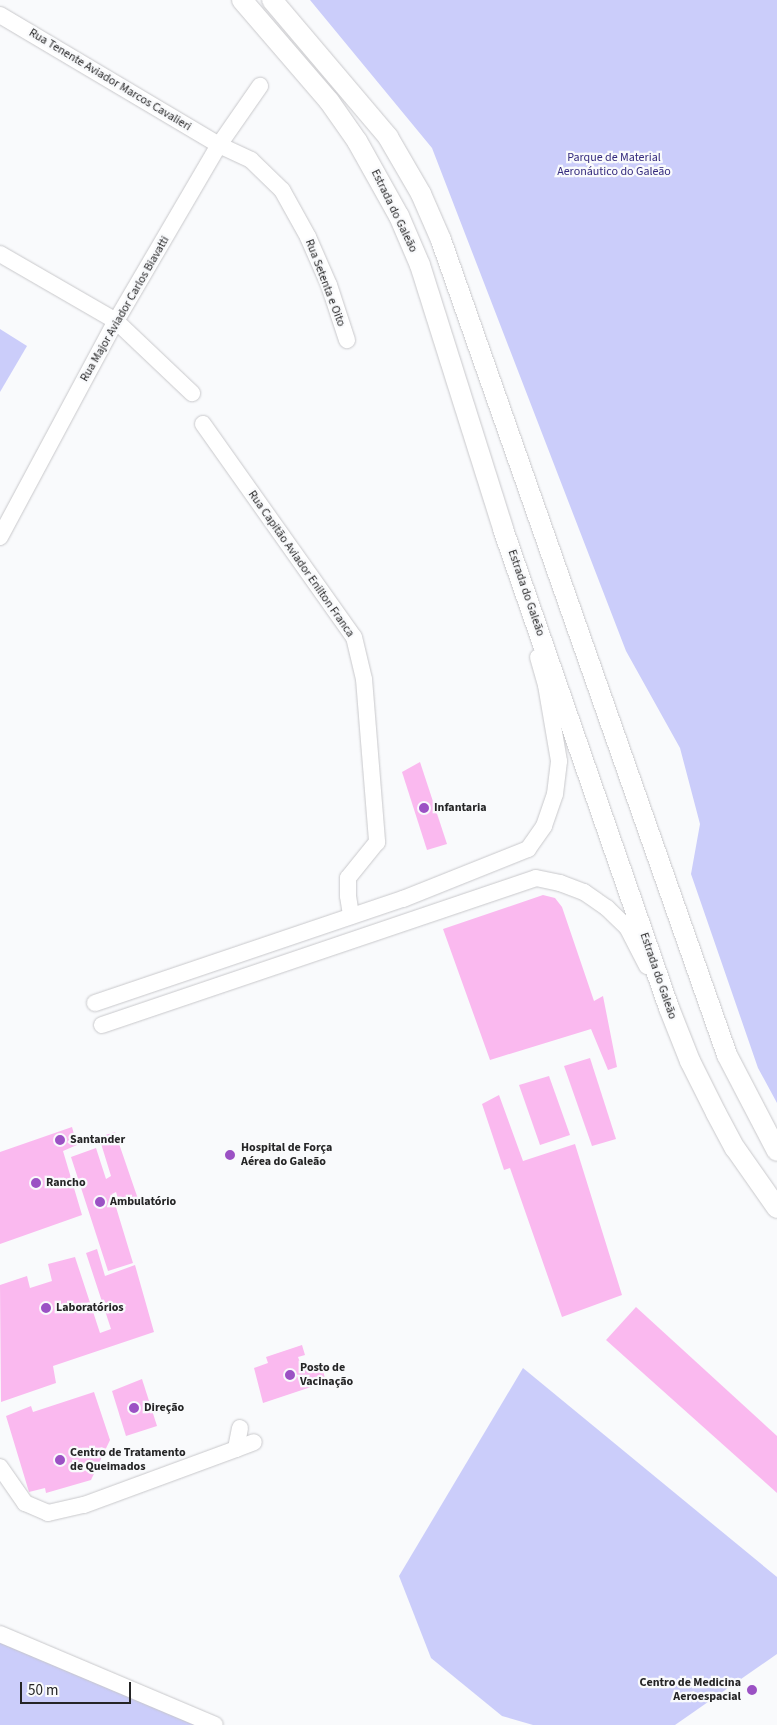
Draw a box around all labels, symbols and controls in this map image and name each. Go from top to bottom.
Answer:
street label: Rua Tenente Aviador Marcos Cavalieri [26,26,194,134]
park label: Parque de Material Aeronáutico do Galeão [557,151,671,179]
street label: Estrada do Galeão [368,167,420,255]
street label: Rua Major Aviador Carlos Biavatti [77,234,173,384]
street label: Rua Setenta e Oito [302,237,348,329]
street label: Rua Capitão Aviador Enilton Franca [245,488,357,640]
street label: Estrada do Galeão [504,548,548,638]
place label: Infantaria [434,801,487,815]
marker: Infantaria [418,802,430,814]
street label: Estrada do Galeão [636,931,680,1021]
place label: Santander [70,1133,125,1147]
marker: Santander [54,1134,66,1146]
place label: Hospital de Força Aérea do Galeão [241,1141,332,1169]
marker: Hospital de Força Aérea do Galeão [223,1148,237,1162]
place label: Rancho [46,1176,86,1190]
marker: Rancho [30,1177,42,1189]
place label: Ambulatório [110,1195,176,1209]
marker: Ambulatório [94,1196,106,1208]
place label: Laboratórios [56,1301,124,1315]
marker: Laboratórios [40,1302,52,1314]
place label: Posto de Vacinação [300,1361,353,1389]
marker: Posto de Vacinação [284,1369,296,1381]
place label: Direção [144,1401,184,1415]
marker: Direção [128,1402,140,1414]
place label: Centro de Tratamento de Queimados [70,1446,186,1474]
marker: Centro de Tratamento de Queimados [54,1454,66,1466]
scale bar [22,1672,134,1704]
place label: Centro de Medicina Aeroespacial [639,1676,741,1704]
text: 50 m [28,1680,58,1701]
marker: Centro de Medicina Aeroespacial [745,1683,759,1697]

